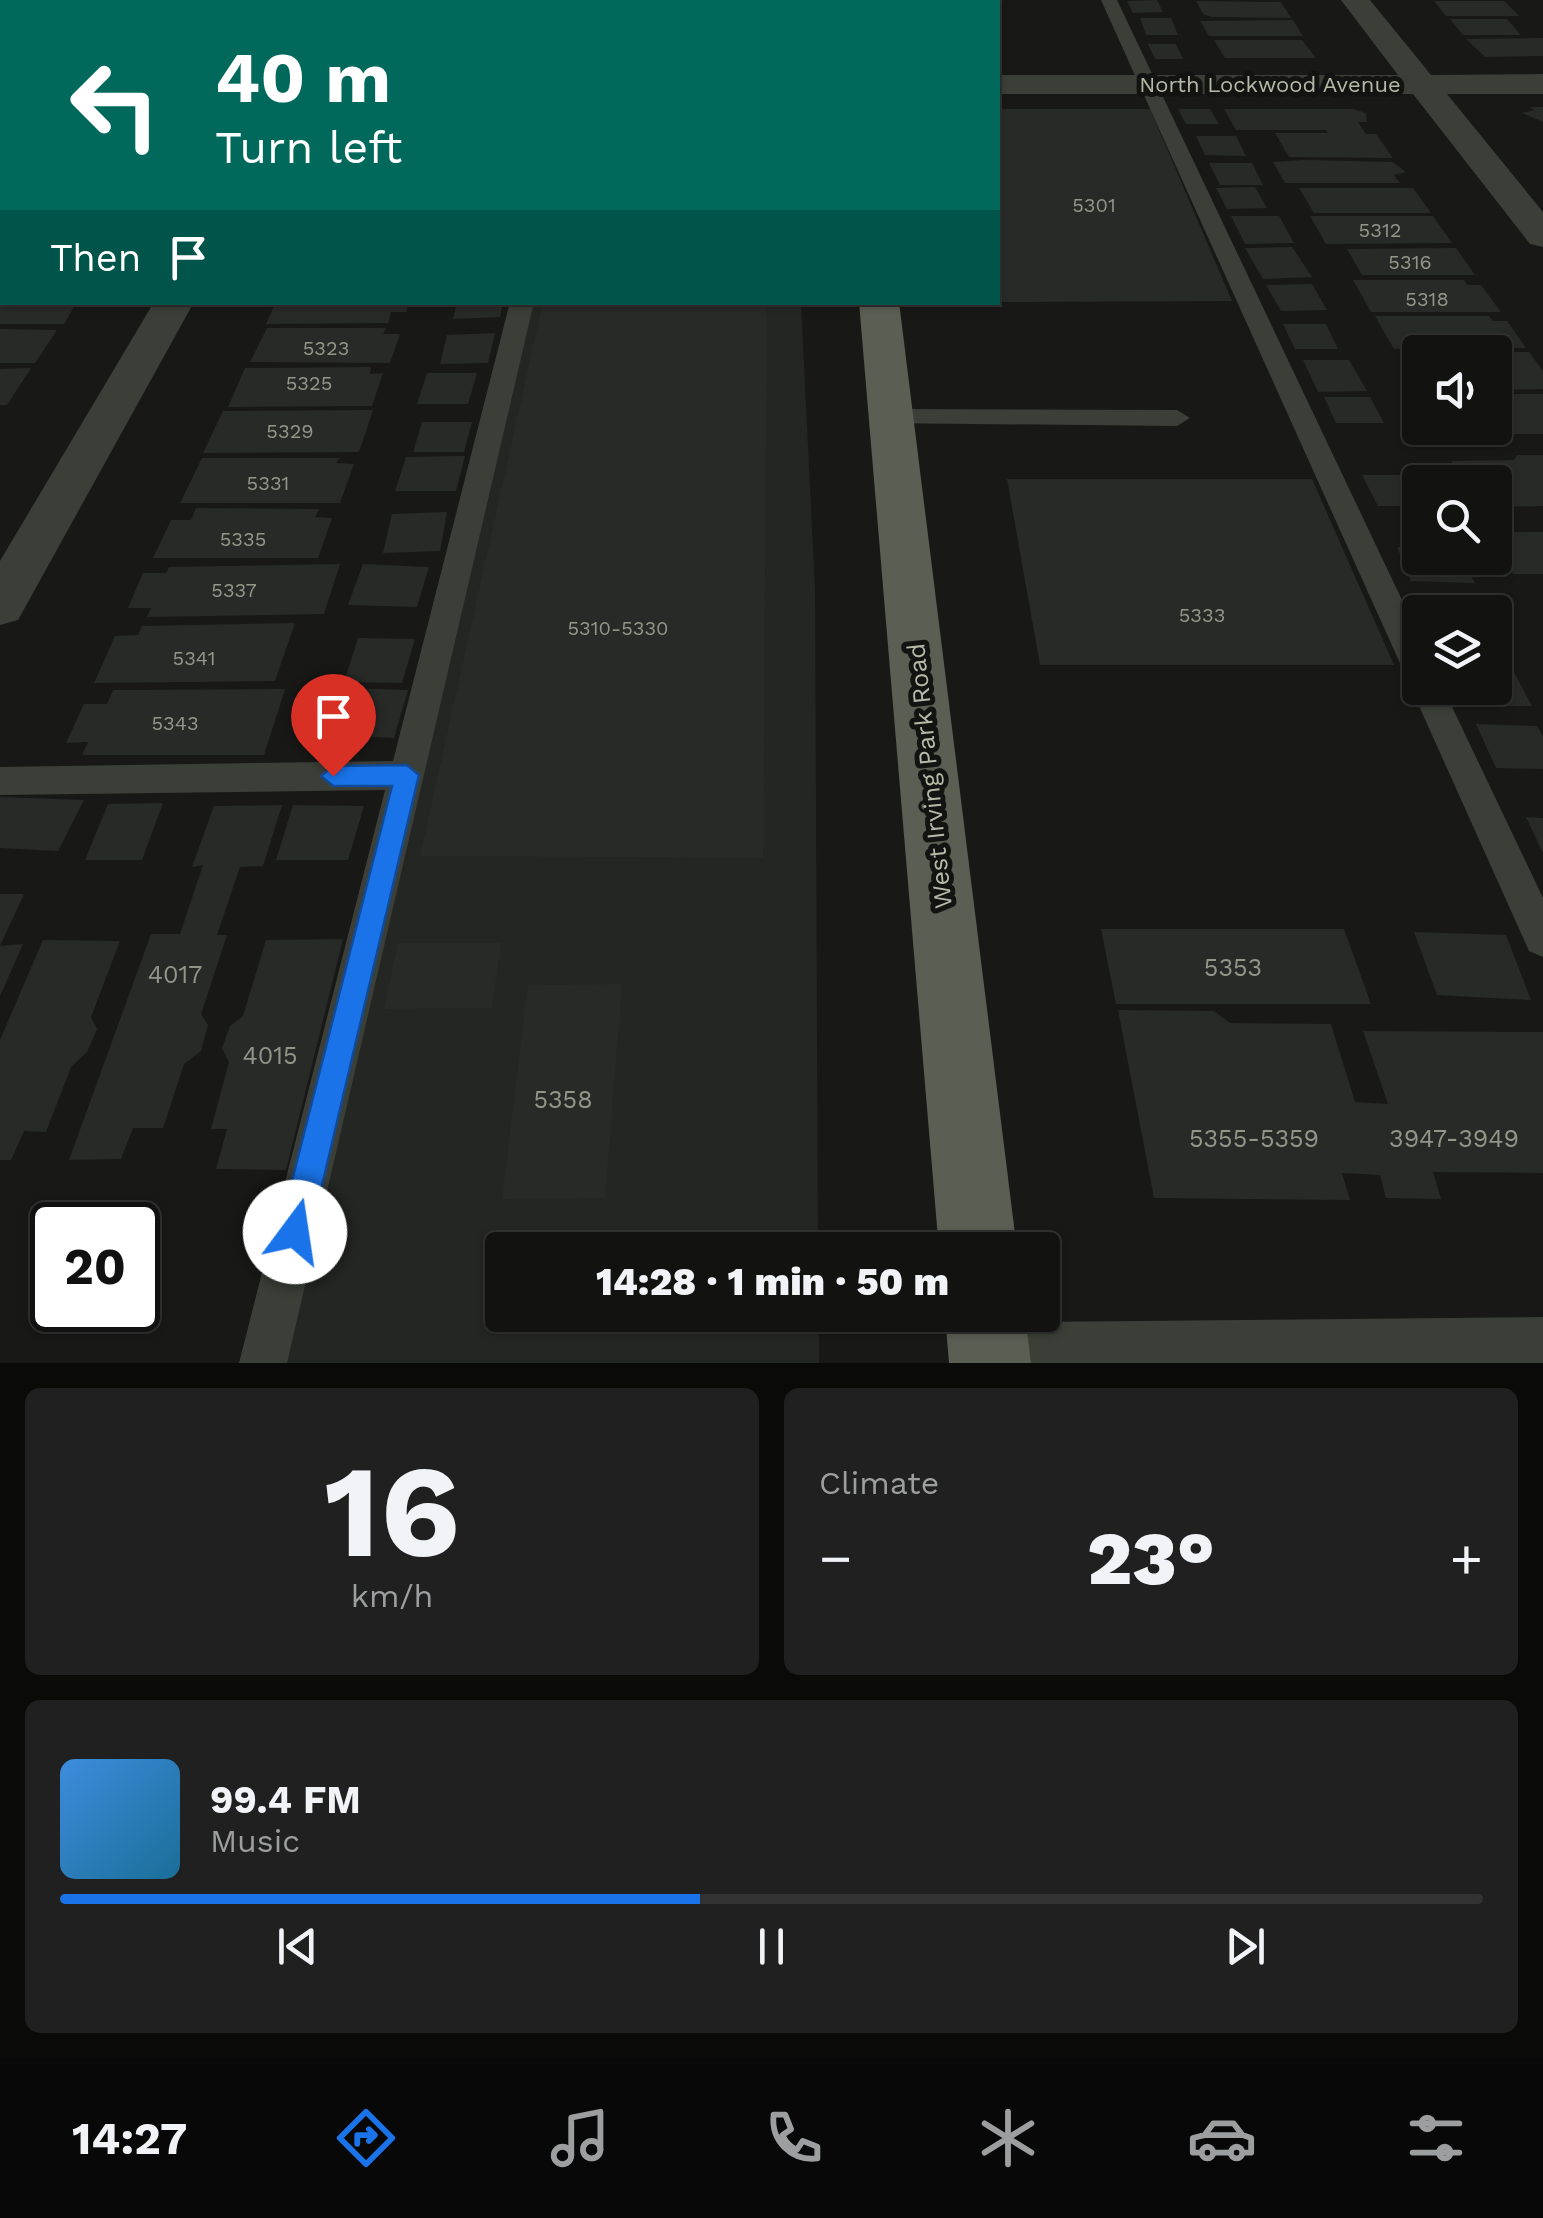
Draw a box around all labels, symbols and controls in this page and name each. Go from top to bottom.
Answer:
text: 40 m [215,37,391,119]
icon: left [50,40,180,170]
street label: North Lockwood Avenue [1139,72,1401,97]
text: Turn left [215,121,402,174]
house number: 5301 [1072,193,1116,217]
house number: 5312 [1359,218,1401,242]
icon: arrive [161,230,216,285]
text: Then [50,236,141,280]
house number: 5316 [1388,250,1432,274]
house number: 5318 [1405,287,1449,311]
map controls [1402,335,1512,705]
button: sound [1402,335,1512,445]
house number: 5323 [303,336,349,360]
house number: 5325 [286,371,332,395]
house number: 5329 [266,419,314,443]
button: search [1402,465,1512,575]
house number: 5331 [247,471,289,495]
house number: 5335 [220,527,266,551]
house number: 5337 [211,578,257,602]
button: layers [1402,595,1512,705]
house number: 5333 [1179,603,1225,627]
house number: 5310-5330 [567,616,669,640]
street label: West Irving Park Road [901,642,958,910]
house number: 5341 [173,646,216,670]
pin [291,674,376,777]
icon: arrive [306,689,361,744]
house number: 5343 [151,711,199,735]
house number: 5353 [1204,953,1262,982]
house number: 4017 [148,960,202,989]
house number: 4015 [242,1041,298,1070]
house number: 5358 [533,1085,593,1114]
house number: 5355-5359 [1189,1124,1319,1153]
house number: 3947-3949 [1389,1124,1519,1153]
position arrow [243,1180,347,1284]
speed limit sign: 20 [30,1202,160,1332]
text: 14:28 · 1 min · 50 m [596,1260,949,1304]
text: 16 [324,1435,460,1588]
text: Climate [819,1464,939,1502]
text: 23° [1087,1514,1215,1602]
text: − [819,1526,852,1590]
text: + [1450,1526,1483,1590]
text: km/h [351,1577,433,1615]
text: 99.4 FM [210,1778,361,1822]
text: Music [210,1822,300,1860]
icon: previous [270,1919,325,1974]
icon: pause [744,1919,799,1974]
icon: next [1218,1919,1273,1974]
icon: directions [331,2103,401,2173]
icon: music [545,2103,615,2173]
icon: phone [759,2103,829,2173]
icon: climate [973,2103,1043,2173]
icon: car [1187,2103,1257,2173]
icon: filters [1401,2103,1471,2173]
text: 14:27 [72,2112,187,2165]

